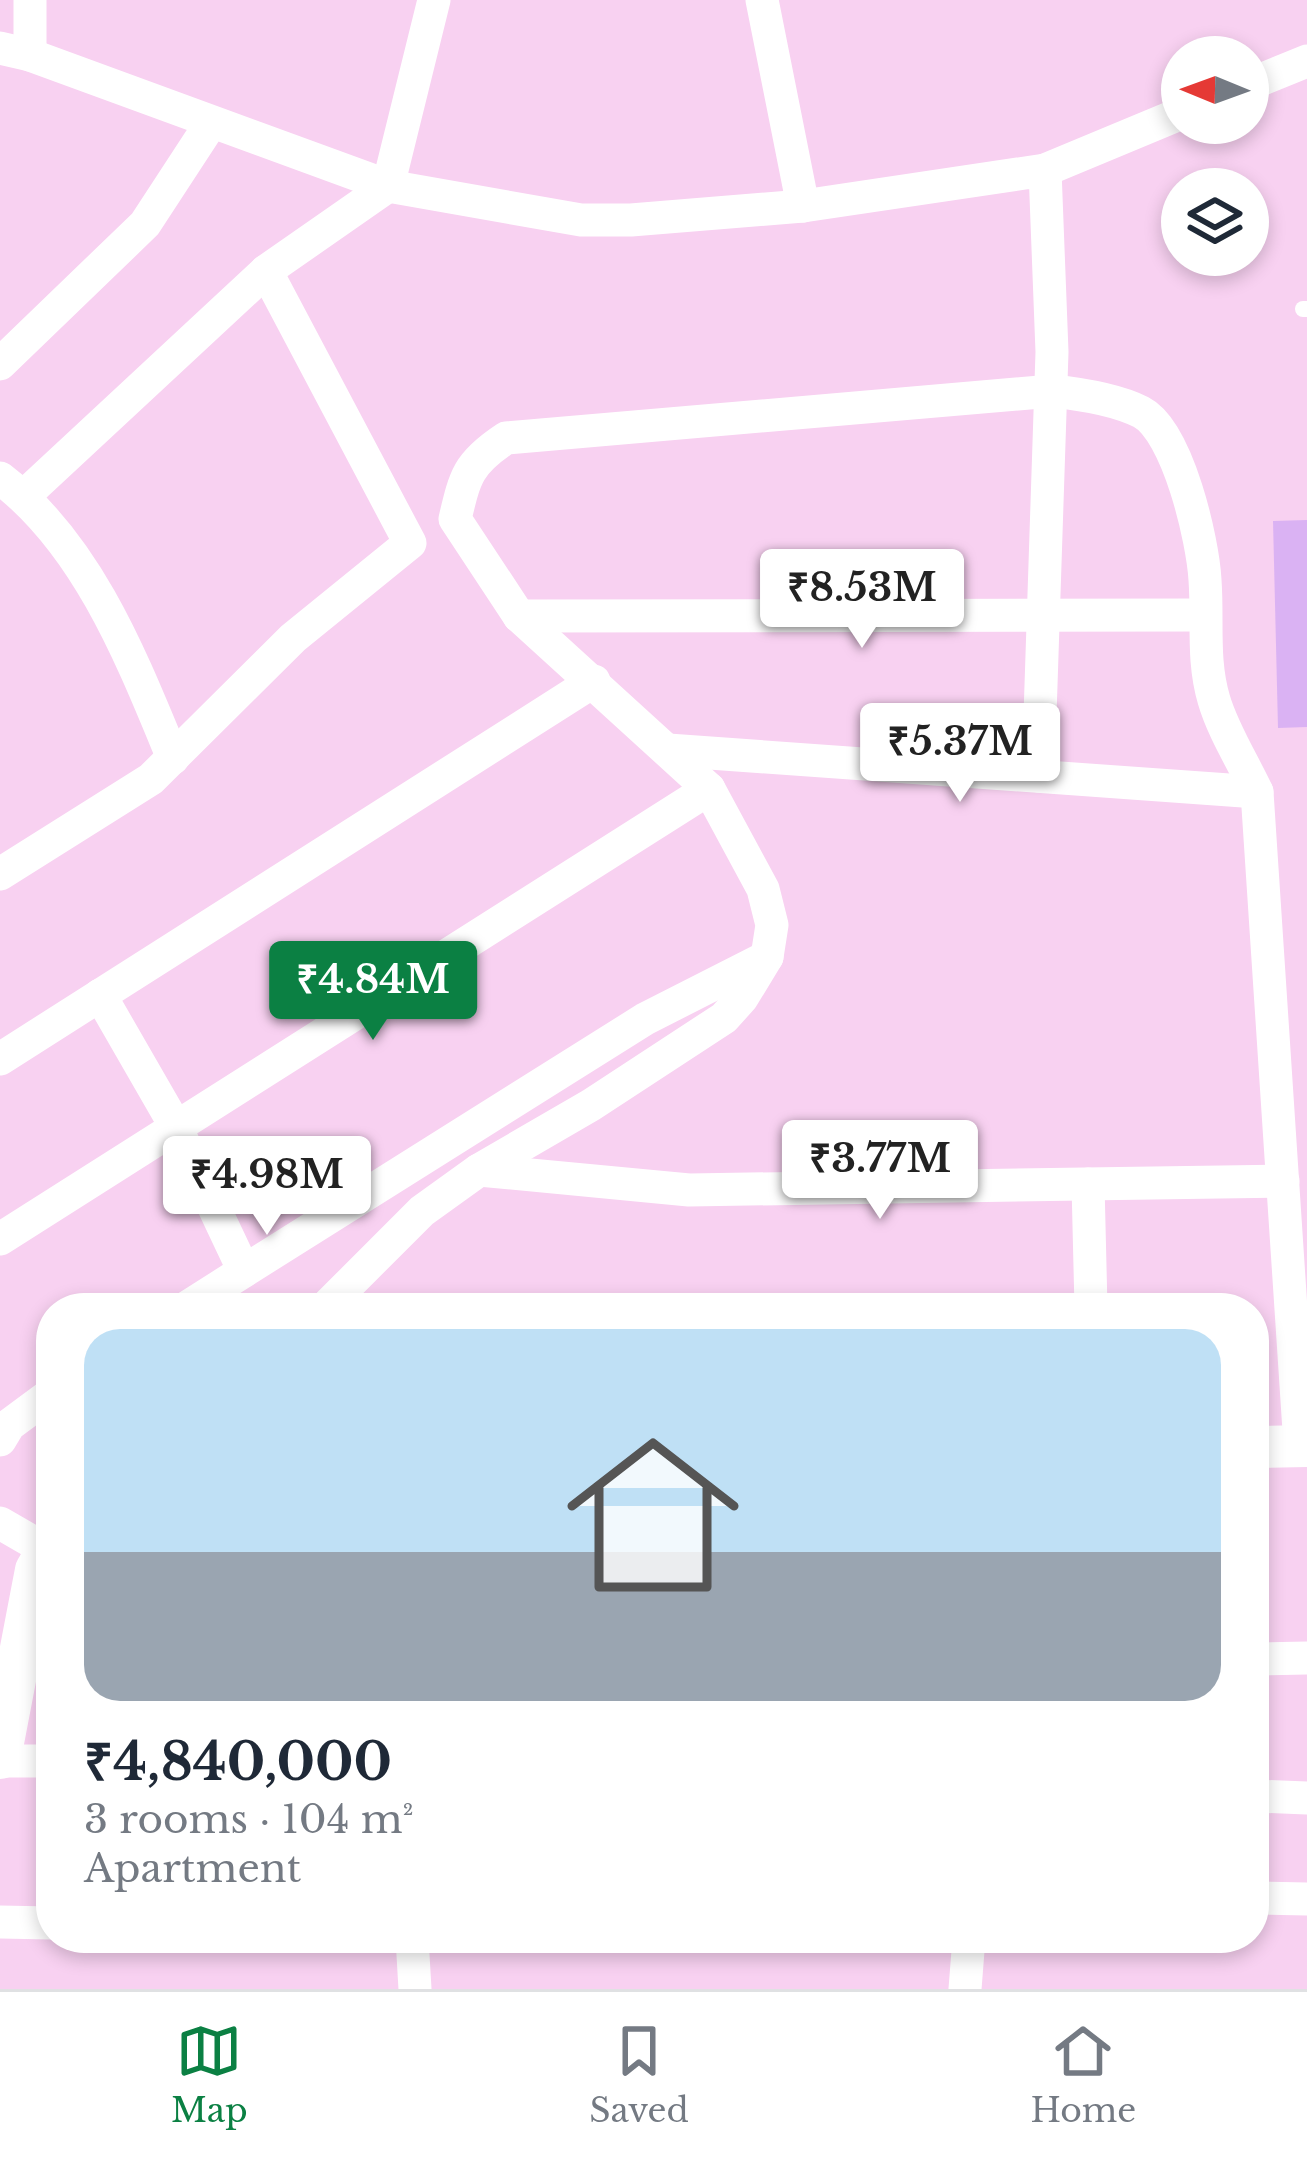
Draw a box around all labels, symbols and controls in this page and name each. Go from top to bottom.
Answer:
north arrow [1161,36,1269,144]
map controls [1161,36,1269,276]
button: layers [1161,168,1269,276]
pin: ₹8.53M [764,549,960,651]
text: ₹8.53M [787,563,937,612]
pin: ₹5.37M [862,703,1058,805]
text: ₹5.37M [887,717,1033,766]
pin: ₹4.84M [275,941,471,1043]
text: ₹4.84M [296,955,450,1004]
pin: ₹3.77M [782,1120,978,1222]
text: ₹3.77M [809,1134,951,1183]
pin: ₹4.98M [169,1136,365,1238]
text: ₹4.98M [190,1150,344,1199]
icon: home [545,1407,761,1623]
text: ₹4,840,000 [84,1731,392,1794]
text: 3 rooms · 104 m² [84,1795,414,1844]
text: Apartment [84,1844,301,1893]
tab: Map [171,2018,248,2131]
tab: Saved [589,2018,689,2131]
tab: Home [1031,2018,1136,2131]

